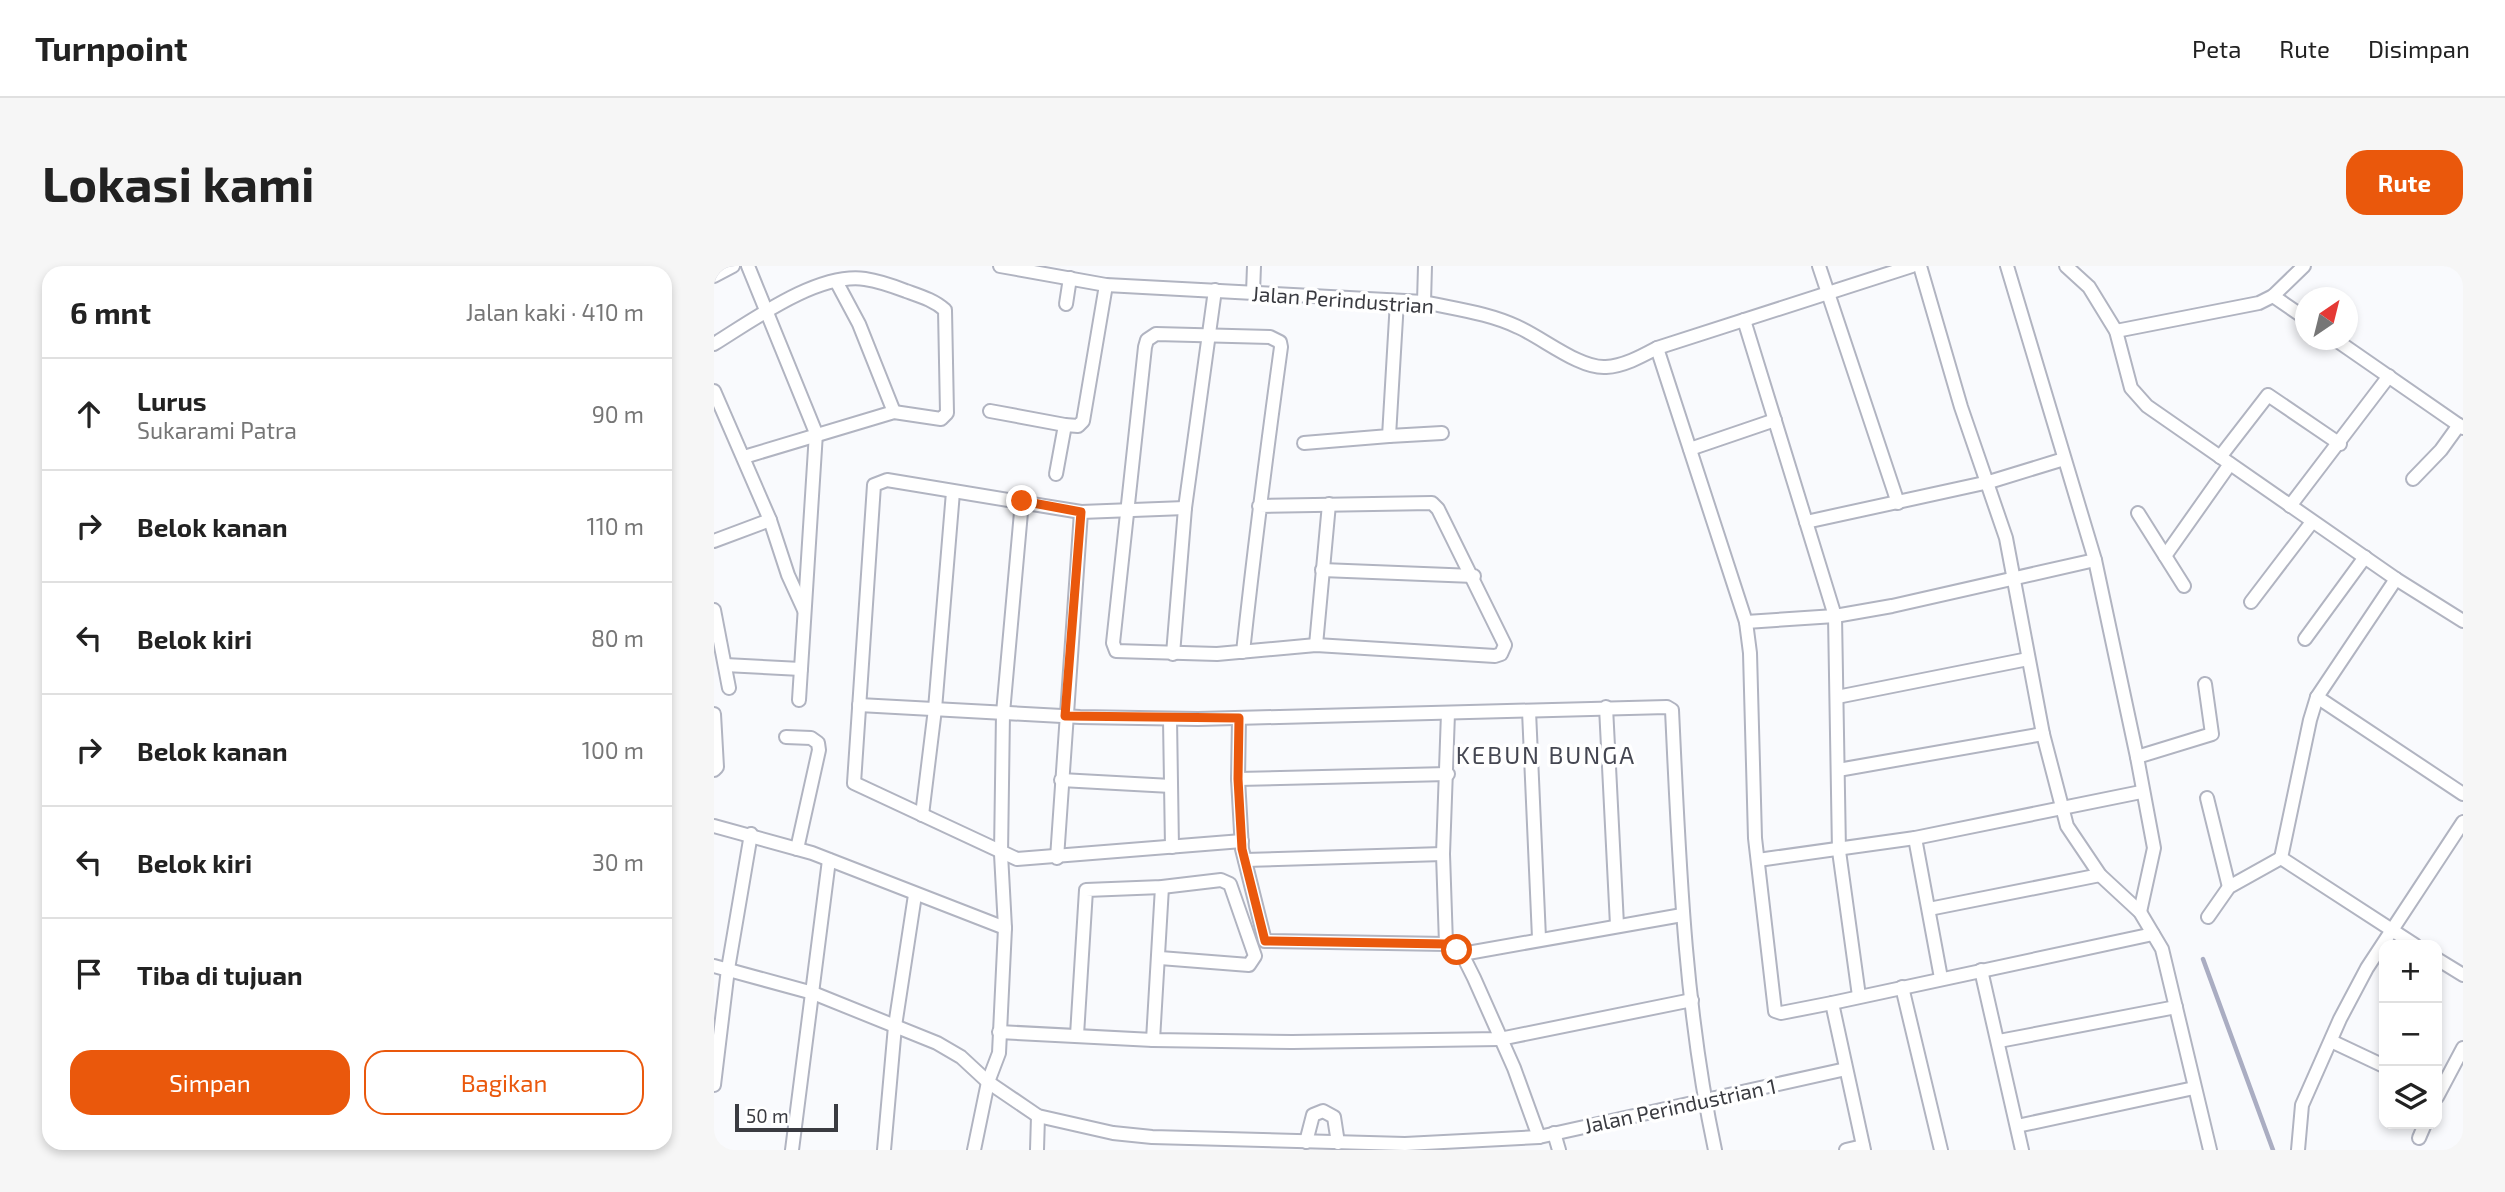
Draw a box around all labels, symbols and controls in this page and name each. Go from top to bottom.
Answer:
text: Turnpoint [35,28,188,68]
text: Peta [2192,34,2241,63]
text: Rute [2279,34,2330,63]
text: Disimpan [2368,34,2470,63]
button: Rute [2346,150,2463,215]
text: Lokasi kami [42,153,315,212]
street label: Jalan Perindustrian [1251,280,1435,318]
north arrow [2295,287,2358,350]
text: 6 mnt [70,294,151,330]
text: Jalan kaki · 410 m [466,298,644,326]
text: Lurus [137,385,207,416]
icon: ahead [70,395,108,433]
text: 90 m [592,400,644,428]
text: Sukarami Patra [137,416,297,444]
route end [1006,485,1037,516]
icon: right [70,507,108,545]
text: Belok kanan [137,511,288,542]
text: 110 m [587,512,644,540]
icon: left [70,619,108,657]
text: Belok kiri [137,623,252,654]
text: 80 m [591,624,644,652]
icon: right [70,731,108,769]
text: Belok kanan [137,735,288,766]
text: 100 m [582,736,644,764]
district label: KEBUN BUNGA [1456,740,1636,769]
icon: left [70,843,108,881]
text: Belok kiri [137,847,252,878]
text: 30 m [592,848,644,876]
route start [1441,934,1472,965]
map controls [2379,940,2442,1129]
button: + [2379,940,2442,1003]
icon: arrive [70,955,108,993]
text: Tiba di tujuan [137,959,303,990]
button: − [2379,1003,2442,1066]
button: Simpan [70,1050,350,1115]
button: Bagikan [364,1050,644,1115]
button: layers [2379,1066,2442,1129]
street label: Jalan Perindustrian 1 [1582,1072,1778,1138]
scale bar [735,1101,838,1133]
text: 50 m [746,1104,789,1127]

